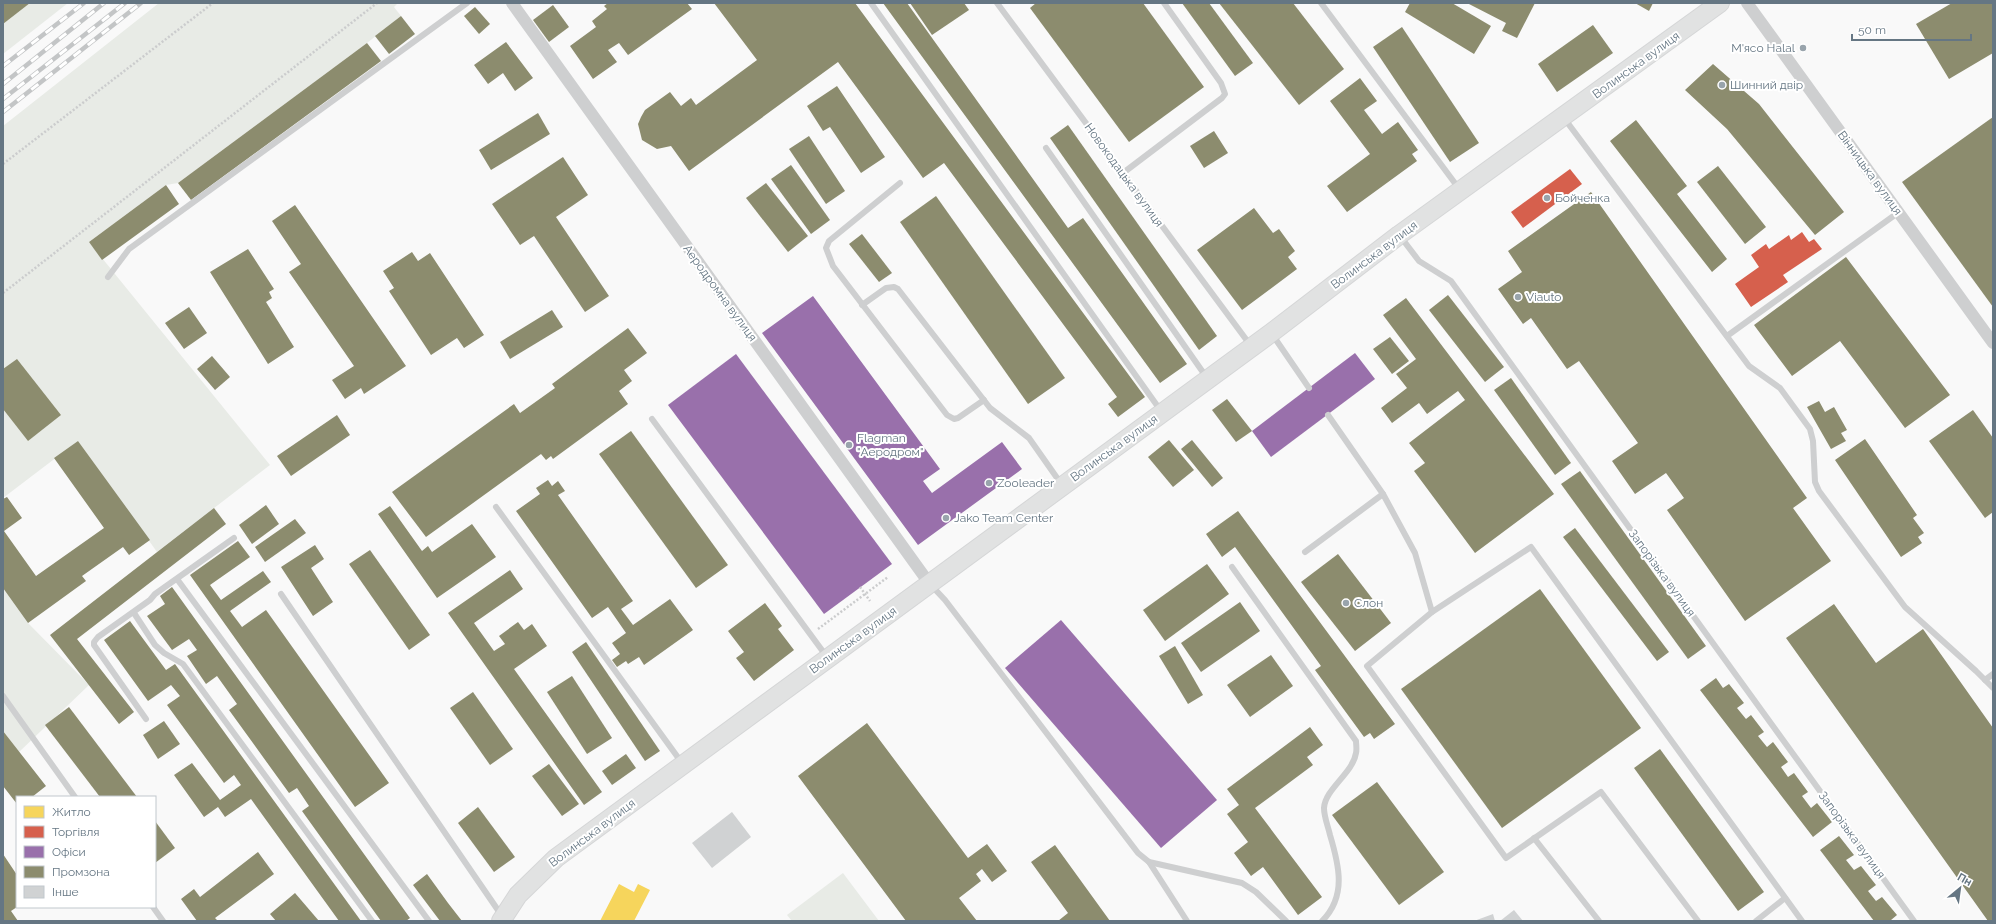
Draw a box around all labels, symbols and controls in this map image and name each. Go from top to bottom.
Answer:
scale bar [1852,16,1971,42]
text: 50 m [1858,23,1886,37]
street label: Волинська вулиця [1590,29,1682,101]
place label: М'ясо Halal [1731,41,1796,55]
marker: М'ясо Halal [1798,43,1808,53]
place label: Шинний двір [1730,78,1803,92]
marker: Шинний двір [1717,80,1727,90]
street label: Новокодацька вулиця [1082,120,1166,230]
street label: Вінницька вулиця [1835,128,1905,218]
place label: Бойченка [1555,191,1610,205]
marker: Бойченка [1542,193,1552,203]
street label: Волинська вулиця [1328,218,1420,292]
street label: Аеродромна вулиця [680,242,760,344]
place label: Viauto [1526,290,1562,304]
marker: Viauto [1513,292,1523,302]
street label: Волинська вулиця [1068,412,1160,484]
place label: Flagman "Аеродром" [857,431,923,459]
marker: Flagman "Аеродром" [844,440,854,450]
place label: Zooleader [997,476,1055,490]
marker: Zooleader [984,478,994,488]
place label: Jako Team Center [954,511,1054,525]
marker: Jako Team Center [941,513,951,523]
street label: Запорізька вулиця [1626,527,1698,619]
place label: Слон [1354,596,1383,610]
marker: Слон [1341,598,1351,608]
street label: Волинська вулиця [807,604,899,676]
street label: Запорізька вулиця [1816,789,1888,881]
legend [16,796,156,908]
street label: Волинська вулиця [546,796,638,870]
text: Житло [52,805,91,819]
text: Торгівля [52,825,99,839]
text: Офіси [52,845,86,859]
text: Промзона [52,865,110,879]
north arrow [1940,868,1980,908]
text: Пн [1955,870,1974,889]
text: Інше [52,885,79,899]

